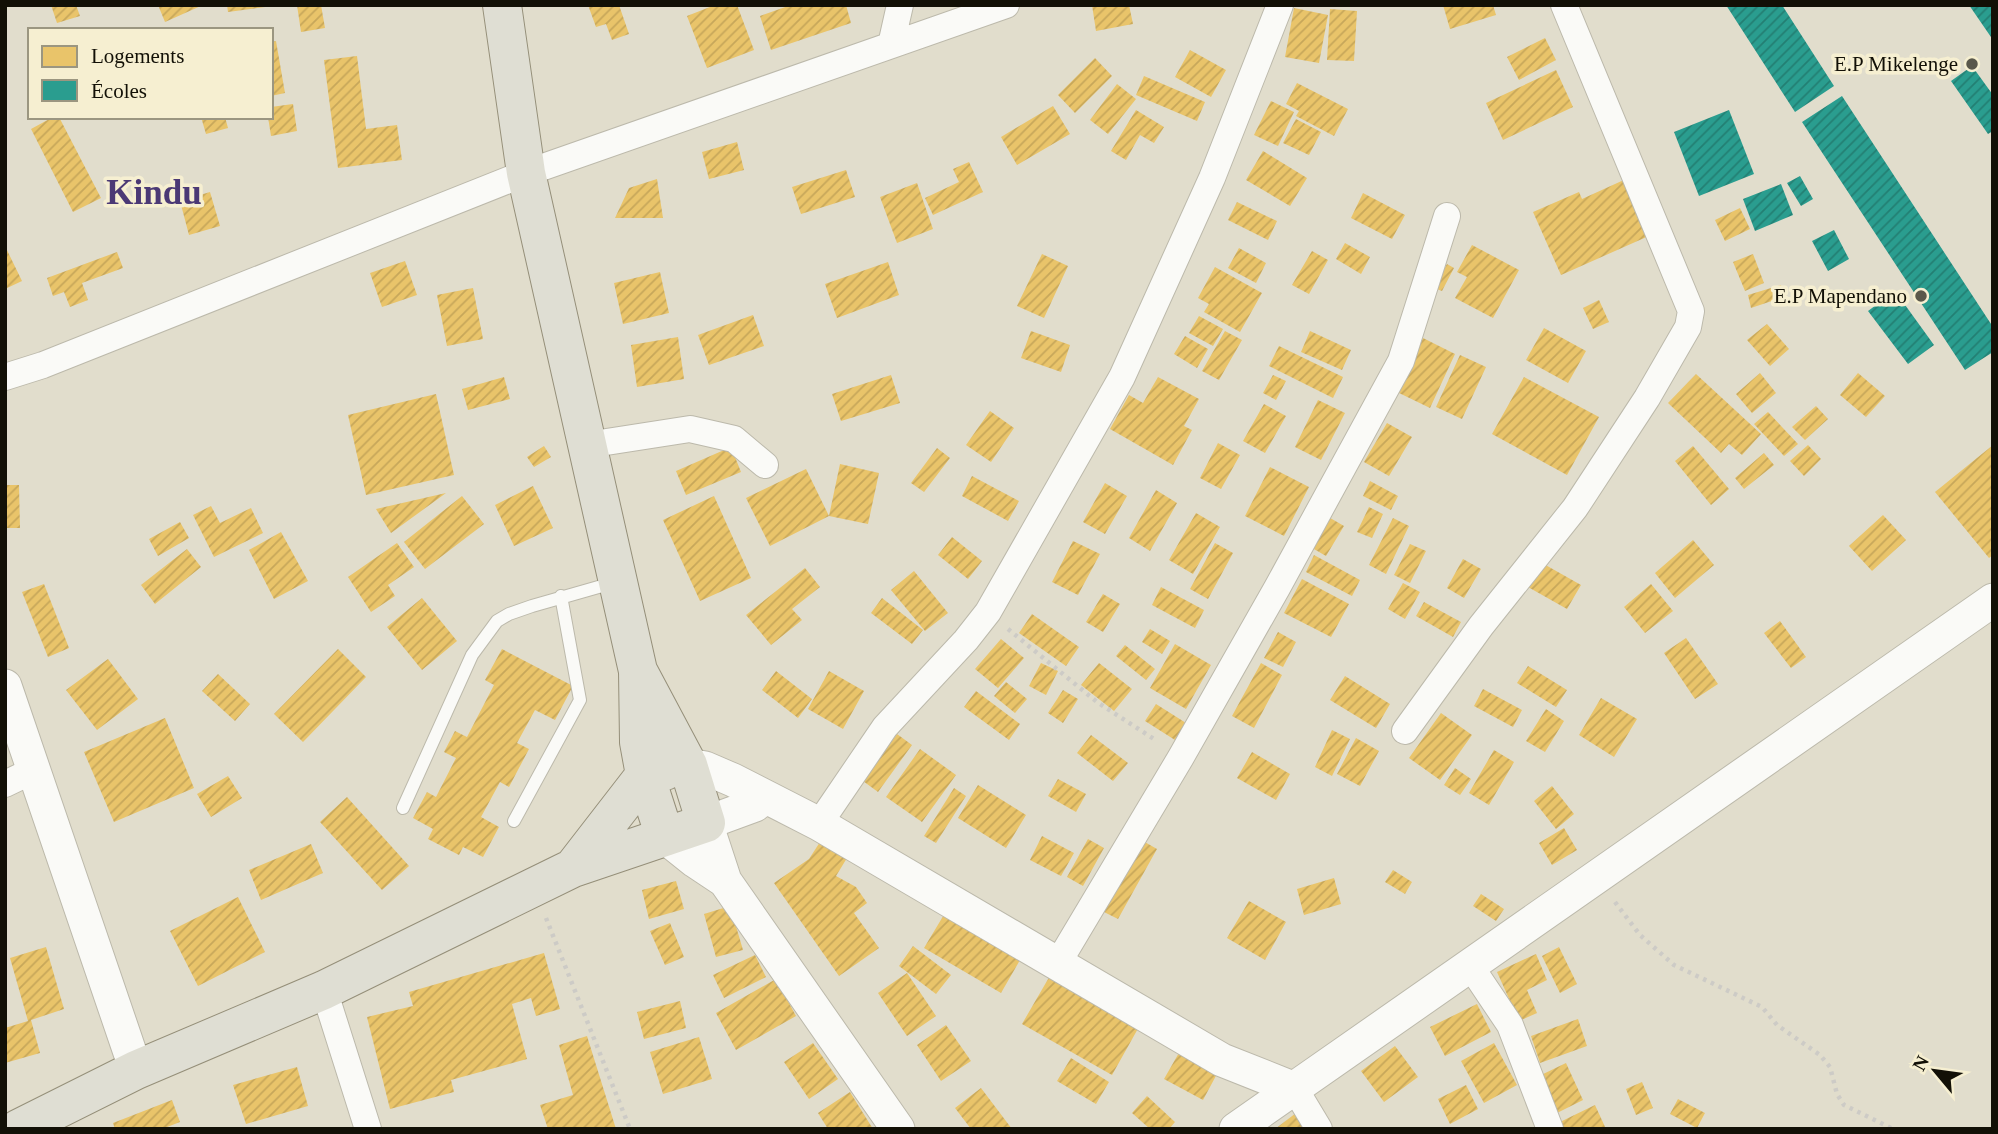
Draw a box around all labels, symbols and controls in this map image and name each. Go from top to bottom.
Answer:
legend [28,28,273,119]
text: Logements [91,44,184,68]
place label: E.P Mikelenge [1834,52,1958,76]
marker: E.P Mikelenge [1964,56,1980,72]
text: Écoles [91,79,147,103]
district label: Kindu [106,173,202,212]
place label: E.P Mapendano [1774,284,1907,308]
marker: E.P Mapendano [1913,288,1929,304]
north arrow [1900,1036,1970,1106]
text: N [1908,1052,1933,1074]

